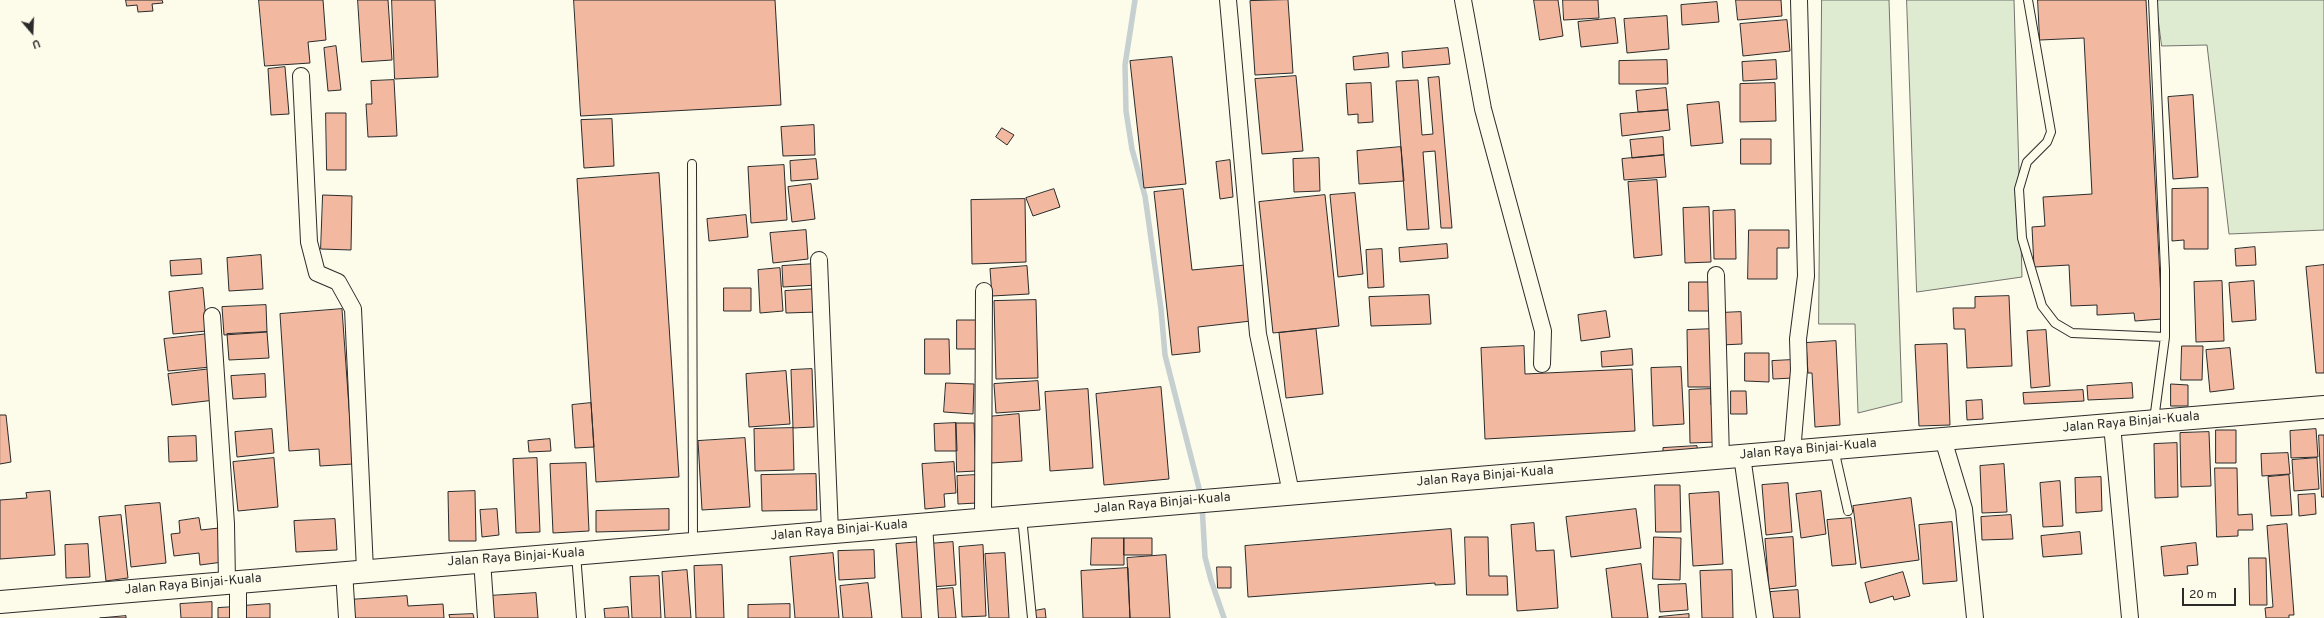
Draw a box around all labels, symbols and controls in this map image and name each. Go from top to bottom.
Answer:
north arrow [12,12,52,52]
text: U [30,35,42,51]
street label: Jalan Raya Binjai-Kuala [2062,409,2200,437]
street label: Jalan Raya Binjai-Kuala [1739,436,1877,464]
street label: Jalan Raya Binjai-Kuala [1416,463,1554,491]
street label: Jalan Raya Binjai-Kuala [1093,490,1231,518]
street label: Jalan Raya Binjai-Kuala [770,517,908,545]
street label: Jalan Raya Binjai-Kuala [447,545,585,571]
street label: Jalan Raya Binjai-Kuala [124,571,262,599]
scale bar [2184,580,2238,606]
text: 20 m [2189,587,2217,603]

